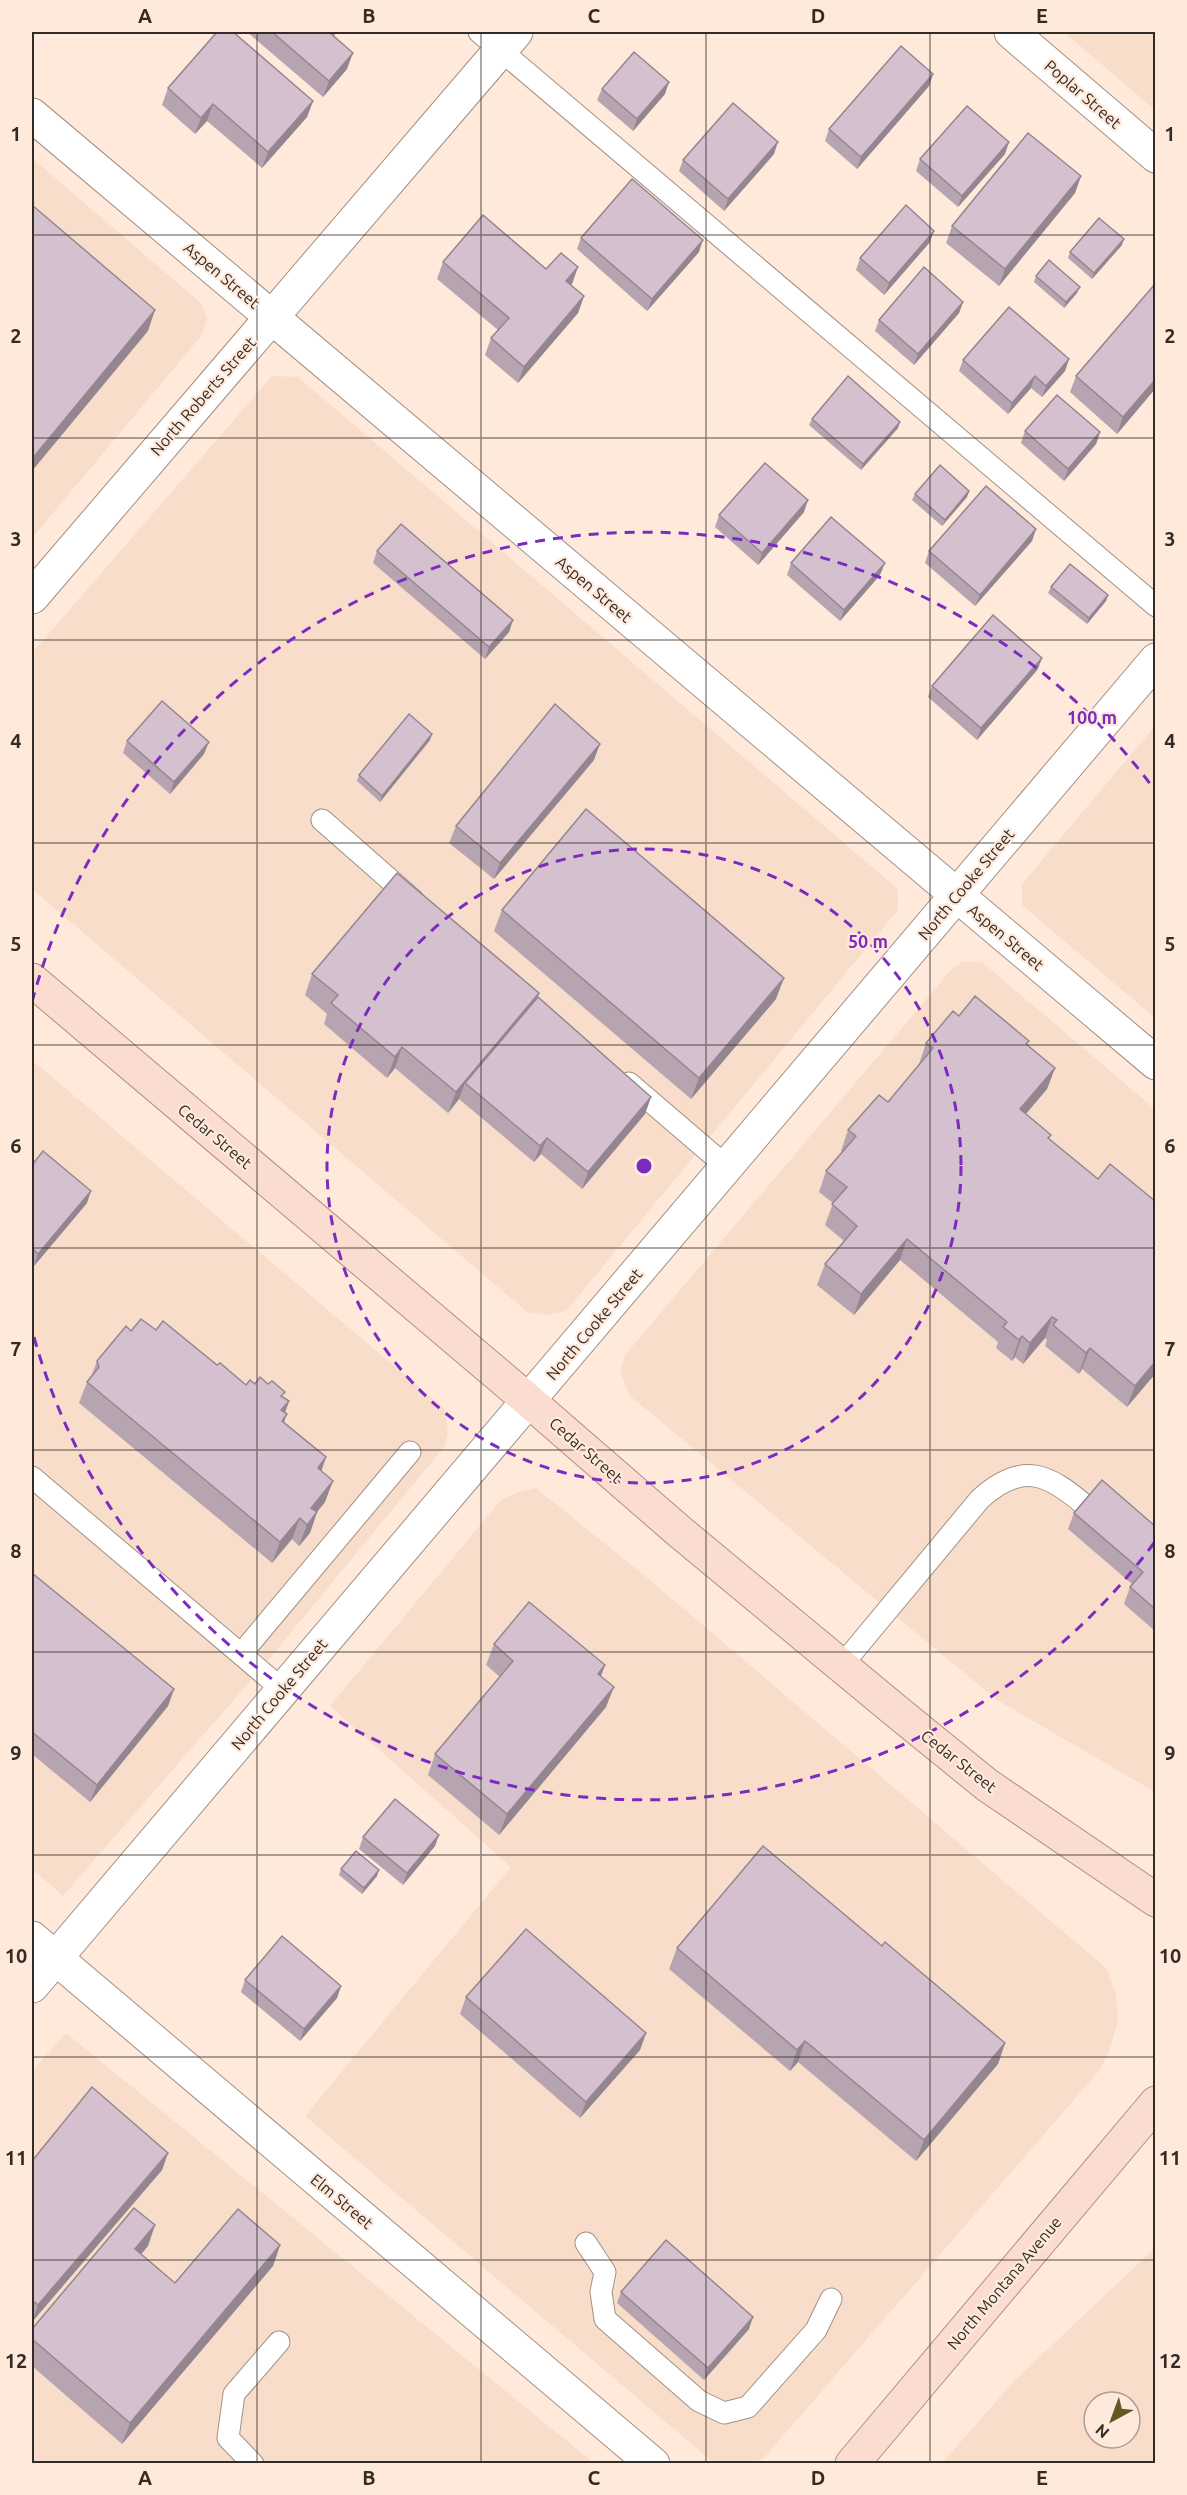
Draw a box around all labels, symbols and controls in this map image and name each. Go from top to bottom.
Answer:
text: A [138,4,152,27]
text: B [362,4,376,27]
text: C [588,4,601,27]
text: D [811,4,825,27]
text: E [1036,4,1048,27]
street label: Poplar Street [1041,56,1125,132]
text: 1 [10,122,22,145]
text: 1 [1164,122,1176,145]
street label: Aspen Street [181,238,264,312]
text: 2 [10,324,22,347]
text: 2 [1164,324,1176,347]
street label: North Roberts Street [147,333,260,459]
text: 3 [10,527,22,550]
text: 3 [1164,527,1176,550]
street label: Aspen Street [553,552,636,626]
text: 100 m [1067,707,1117,727]
text: 4 [10,729,22,752]
text: 4 [1164,729,1176,752]
street label: North Cooke Street [914,824,1018,943]
street label: Aspen Street [965,900,1048,974]
text: 50 m [848,931,888,951]
text: 5 [10,932,22,955]
text: 5 [1164,932,1176,955]
street label: Cedar Street [175,1100,256,1172]
text: 6 [10,1134,22,1157]
text: 6 [1164,1134,1176,1157]
centre of rings [634,1156,654,1176]
street label: North Cooke Street [542,1264,646,1383]
text: 7 [10,1337,22,1360]
text: 7 [1164,1337,1176,1360]
street label: Cedar Street [546,1413,627,1487]
text: 8 [10,1539,22,1562]
text: 8 [1164,1539,1176,1562]
street label: North Cooke Street [227,1634,331,1753]
street label: Cedar Street [918,1726,1001,1796]
text: 9 [10,1741,22,1764]
text: 9 [1164,1741,1176,1764]
text: 10 [5,1944,27,1967]
text: 10 [1159,1944,1181,1967]
text: 11 [5,2146,27,2169]
text: 11 [1159,2146,1181,2169]
street label: Elm Street [307,2170,377,2233]
street label: North Montana Avenue [943,2213,1065,2353]
text: 12 [5,2349,27,2372]
text: 12 [1159,2349,1181,2372]
north arrow [1082,2390,1142,2450]
text: N [1092,2421,1113,2442]
text: A [138,2466,152,2489]
text: B [362,2466,376,2489]
text: C [588,2466,601,2489]
text: D [811,2466,825,2489]
text: E [1036,2466,1048,2489]

